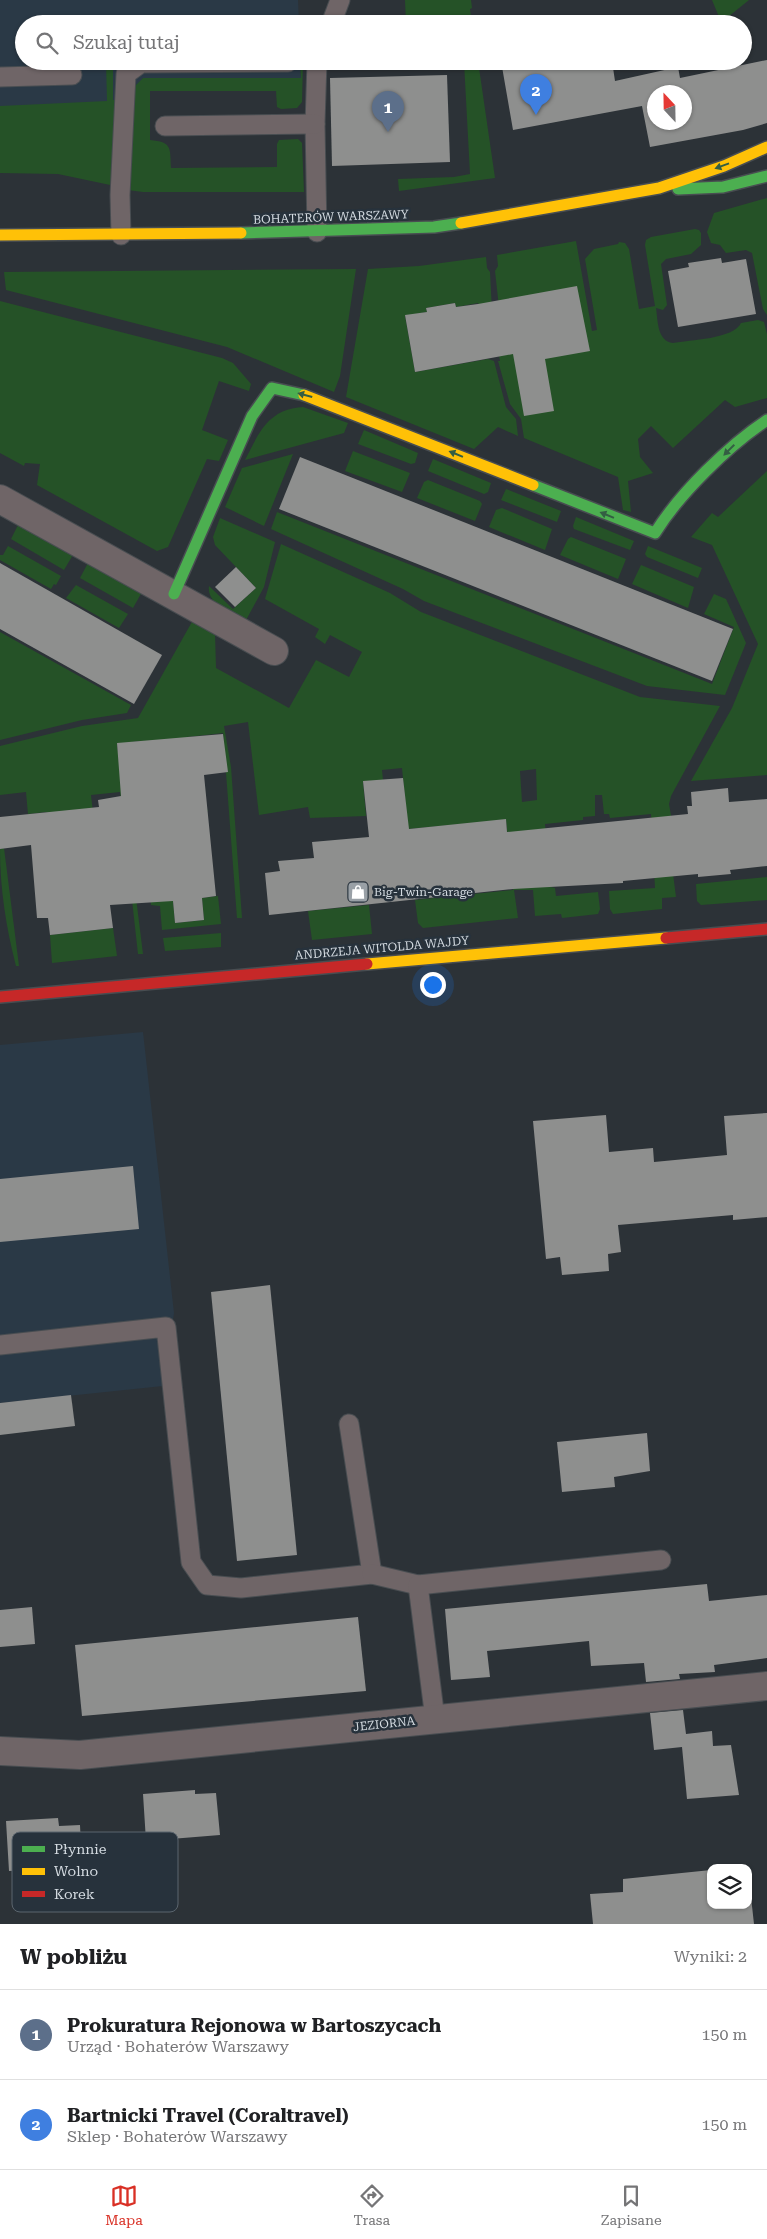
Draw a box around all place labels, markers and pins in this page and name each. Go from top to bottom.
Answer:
pin: 2 [520,74,552,115]
pin: 1 [372,91,404,132]
shop icon: Big-Twin-Garage [346,880,370,904]
place label: Big-Twin-Garage [374,885,473,899]

